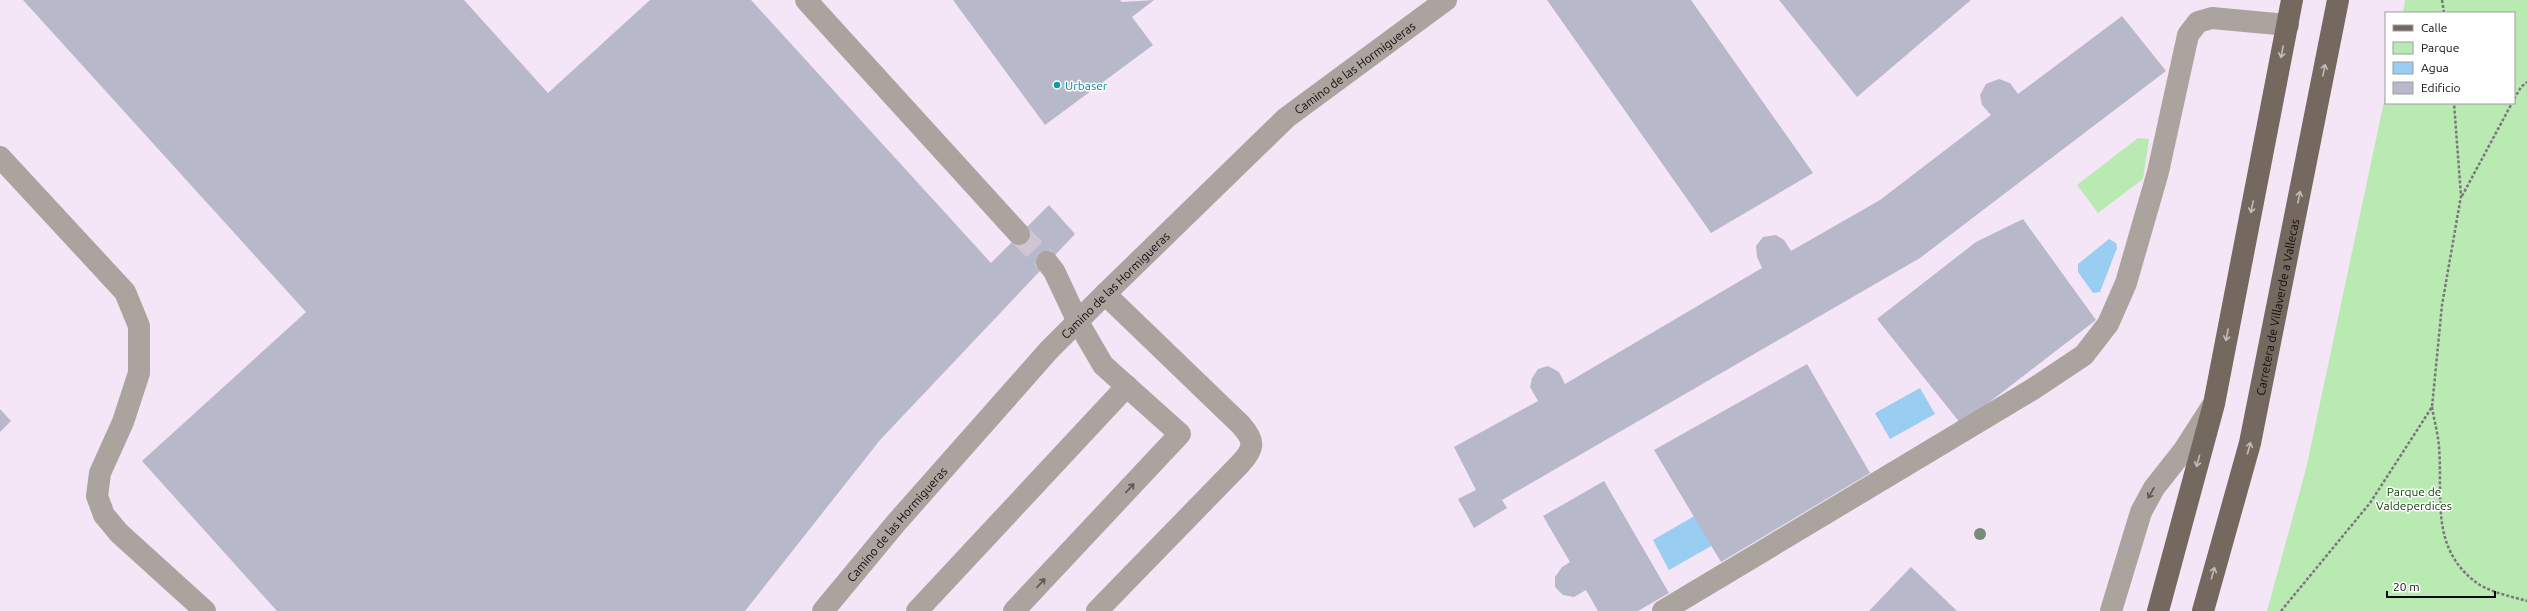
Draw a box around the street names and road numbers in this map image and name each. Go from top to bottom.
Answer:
street label: Camino de las Hormigueras [1292,19,1417,116]
street label: Carretera de Villaverde a Vallecas [2253,218,2301,397]
street label: Camino de las Hormigueras [1058,229,1172,341]
street label: Camino de las Hormigueras [844,464,949,584]

